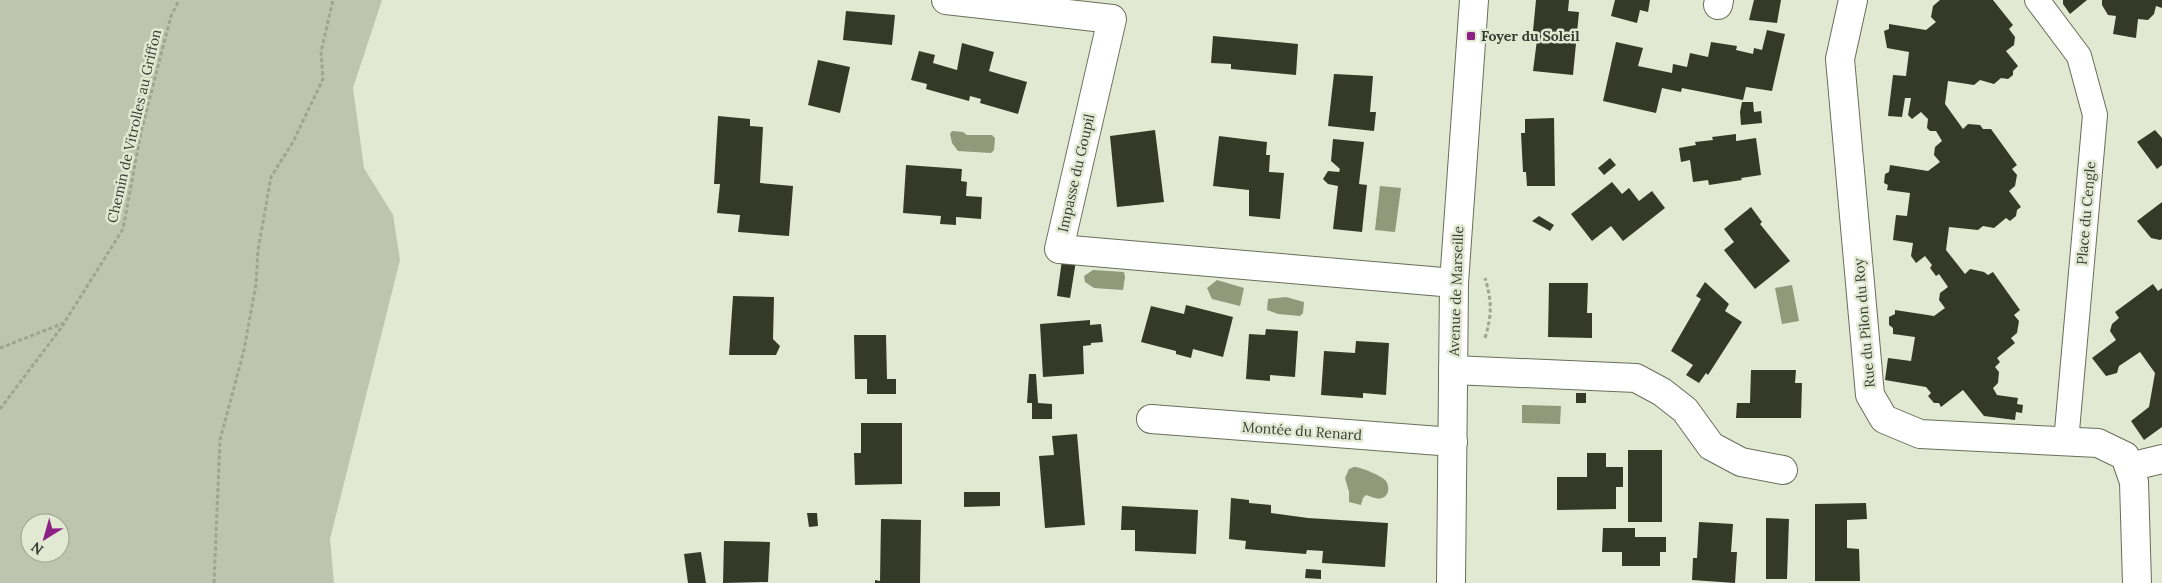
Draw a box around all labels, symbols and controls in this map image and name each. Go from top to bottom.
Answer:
street label: Chemin de Vitrolles au Griffon [103,27,165,225]
place label: Foyer du Soleil [1481,27,1580,45]
marker: Foyer du Soleil [1465,30,1477,42]
street label: Impasse du Goupil [1054,112,1098,234]
street label: Place du Cengle [2073,160,2100,266]
street label: Avenue de Marseille [1445,225,1467,357]
street label: Rue du Pilon du Roy [1849,257,1879,389]
street label: Montée du Renard [1241,418,1363,444]
north arrow [20,513,70,563]
text: N [27,538,47,559]

